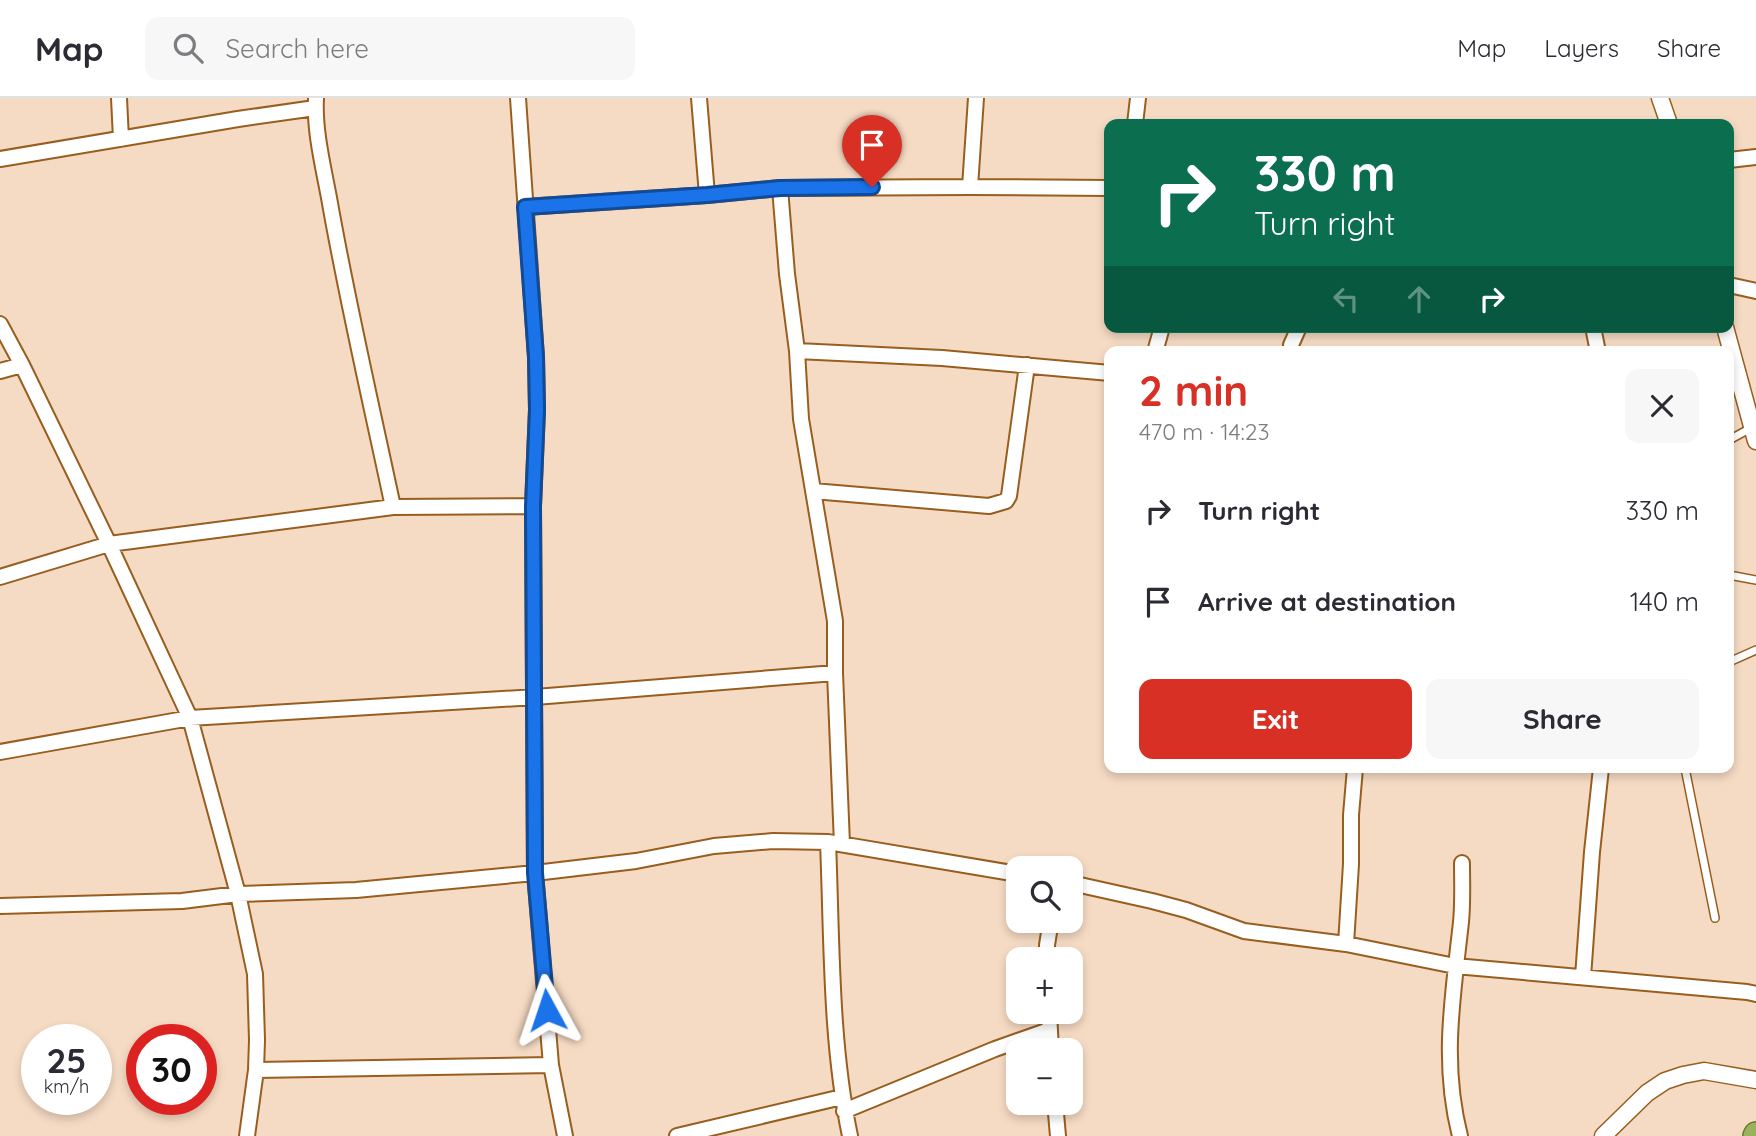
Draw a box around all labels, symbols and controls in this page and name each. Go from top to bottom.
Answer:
search box [145,17,635,80]
text: Map [35,28,103,69]
icon: search [169,29,207,67]
text: Search here [225,32,369,65]
text: Map [1457,33,1506,63]
text: Layers [1544,33,1619,63]
text: Share [1657,33,1721,63]
pin [842,115,902,187]
icon: arrive [853,126,891,164]
text: 330 m [1254,142,1396,203]
icon: right [1139,147,1230,238]
text: Turn right [1254,203,1395,243]
icon: left [1327,280,1365,318]
icon: ahead [1400,280,1438,318]
icon: right [1473,280,1511,318]
text: 2 min [1139,364,1248,417]
button: close [1625,369,1699,443]
text: 470 m · 14:23 [1139,417,1270,446]
icon: right [1139,492,1177,530]
text: Turn right [1198,494,1320,527]
text: 330 m [1625,494,1699,527]
icon: arrive [1139,583,1177,621]
text: Arrive at destination [1198,585,1456,618]
text: 140 m [1630,585,1699,618]
button: Exit [1139,679,1412,759]
button: Share [1426,679,1699,759]
map controls [1006,856,1083,1115]
button: search [1006,856,1083,933]
button: + [1006,947,1083,1024]
position arrow [510,973,584,1047]
speed limit sign: 30 [126,1024,217,1115]
text: 25 [46,1038,87,1082]
button: − [1006,1038,1083,1115]
text: km/h [44,1075,89,1098]

